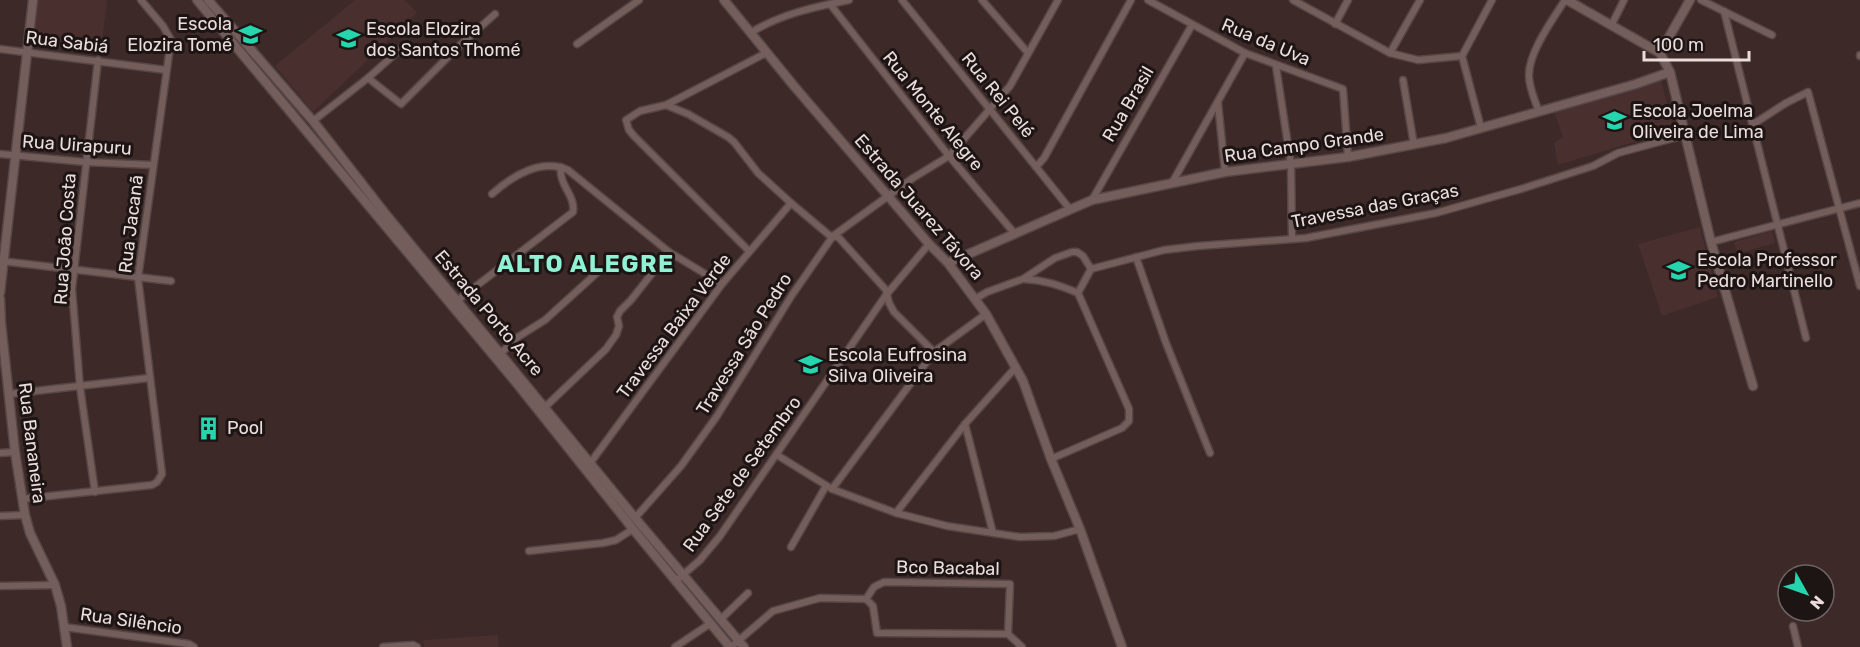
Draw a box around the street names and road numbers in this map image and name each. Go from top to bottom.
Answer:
street label: Rua da Uva [1218,13,1314,71]
street label: Rua Sabiá [24,26,110,58]
street label: Rua Monte Alegre [878,47,988,175]
street label: Rua Rei Pelé [957,48,1039,142]
street label: Rua Brasil [1098,62,1158,146]
street label: Rua Campo Grande [1223,123,1385,167]
street label: Rua Uirapuru [21,130,133,160]
street label: Estrada Juarez Távora [850,130,988,284]
street label: Rua João Costa [49,172,81,306]
street label: Rua Jacanã [114,174,148,274]
street label: Travessa das Graças [1289,179,1461,233]
street label: Estrada Porto Acre [430,246,548,380]
street label: Travessa Baixa Verde [612,249,736,403]
street label: Travessa São Pedro [692,269,796,419]
street label: Rua Bananeira [14,381,50,505]
street label: Rua Sete de Setembro [678,392,806,556]
street label: Bco Bacabal [896,556,1000,580]
street label: Rua Silêncio [79,603,183,639]

